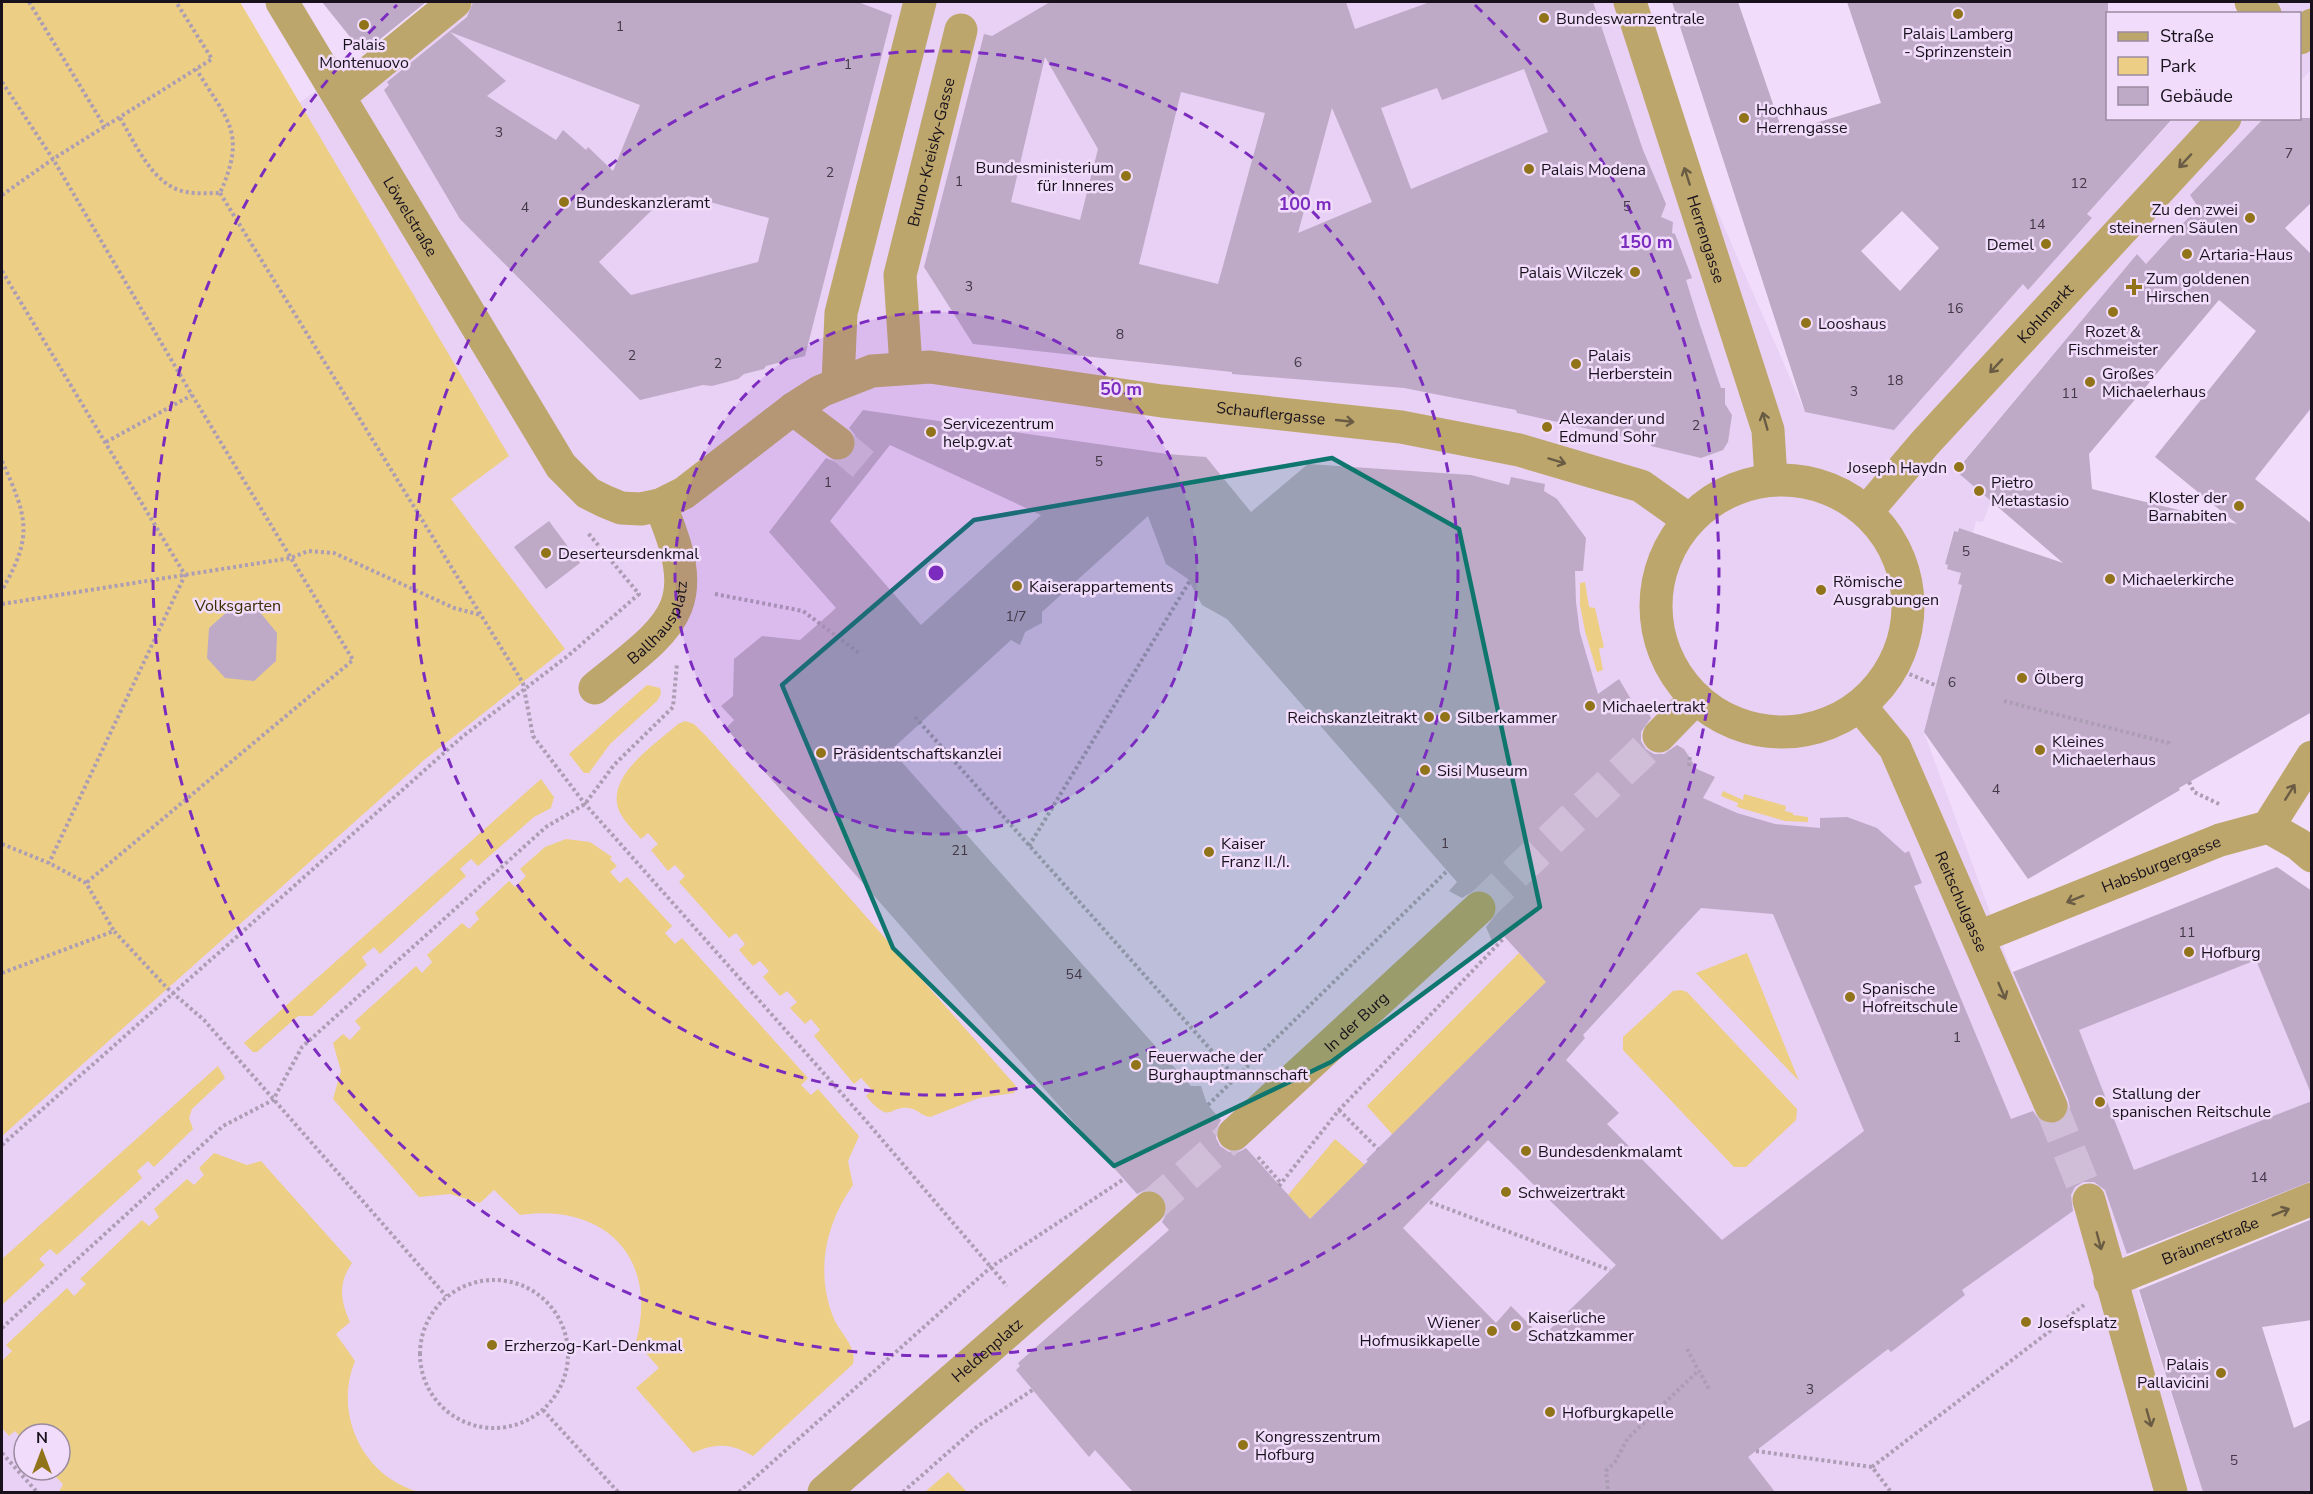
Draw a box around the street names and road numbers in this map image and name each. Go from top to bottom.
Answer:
street label: Bruno-Kreisky-Gasse [902,75,961,229]
street label: Löwelstraße [377,173,442,261]
street label: Herrengasse [1681,192,1730,286]
street label: Kohlmarkt [2012,279,2079,349]
street label: Schauflergasse [1215,397,1327,431]
street label: Ballhausplatz [623,581,693,670]
street label: Habsburgergasse [2098,831,2224,899]
street label: Reitschulgasse [1929,848,1993,956]
street label: In der Burg [1320,987,1394,1057]
street label: Bräunerstraße [2159,1212,2262,1271]
street label: Heldenplatz [947,1313,1028,1388]

